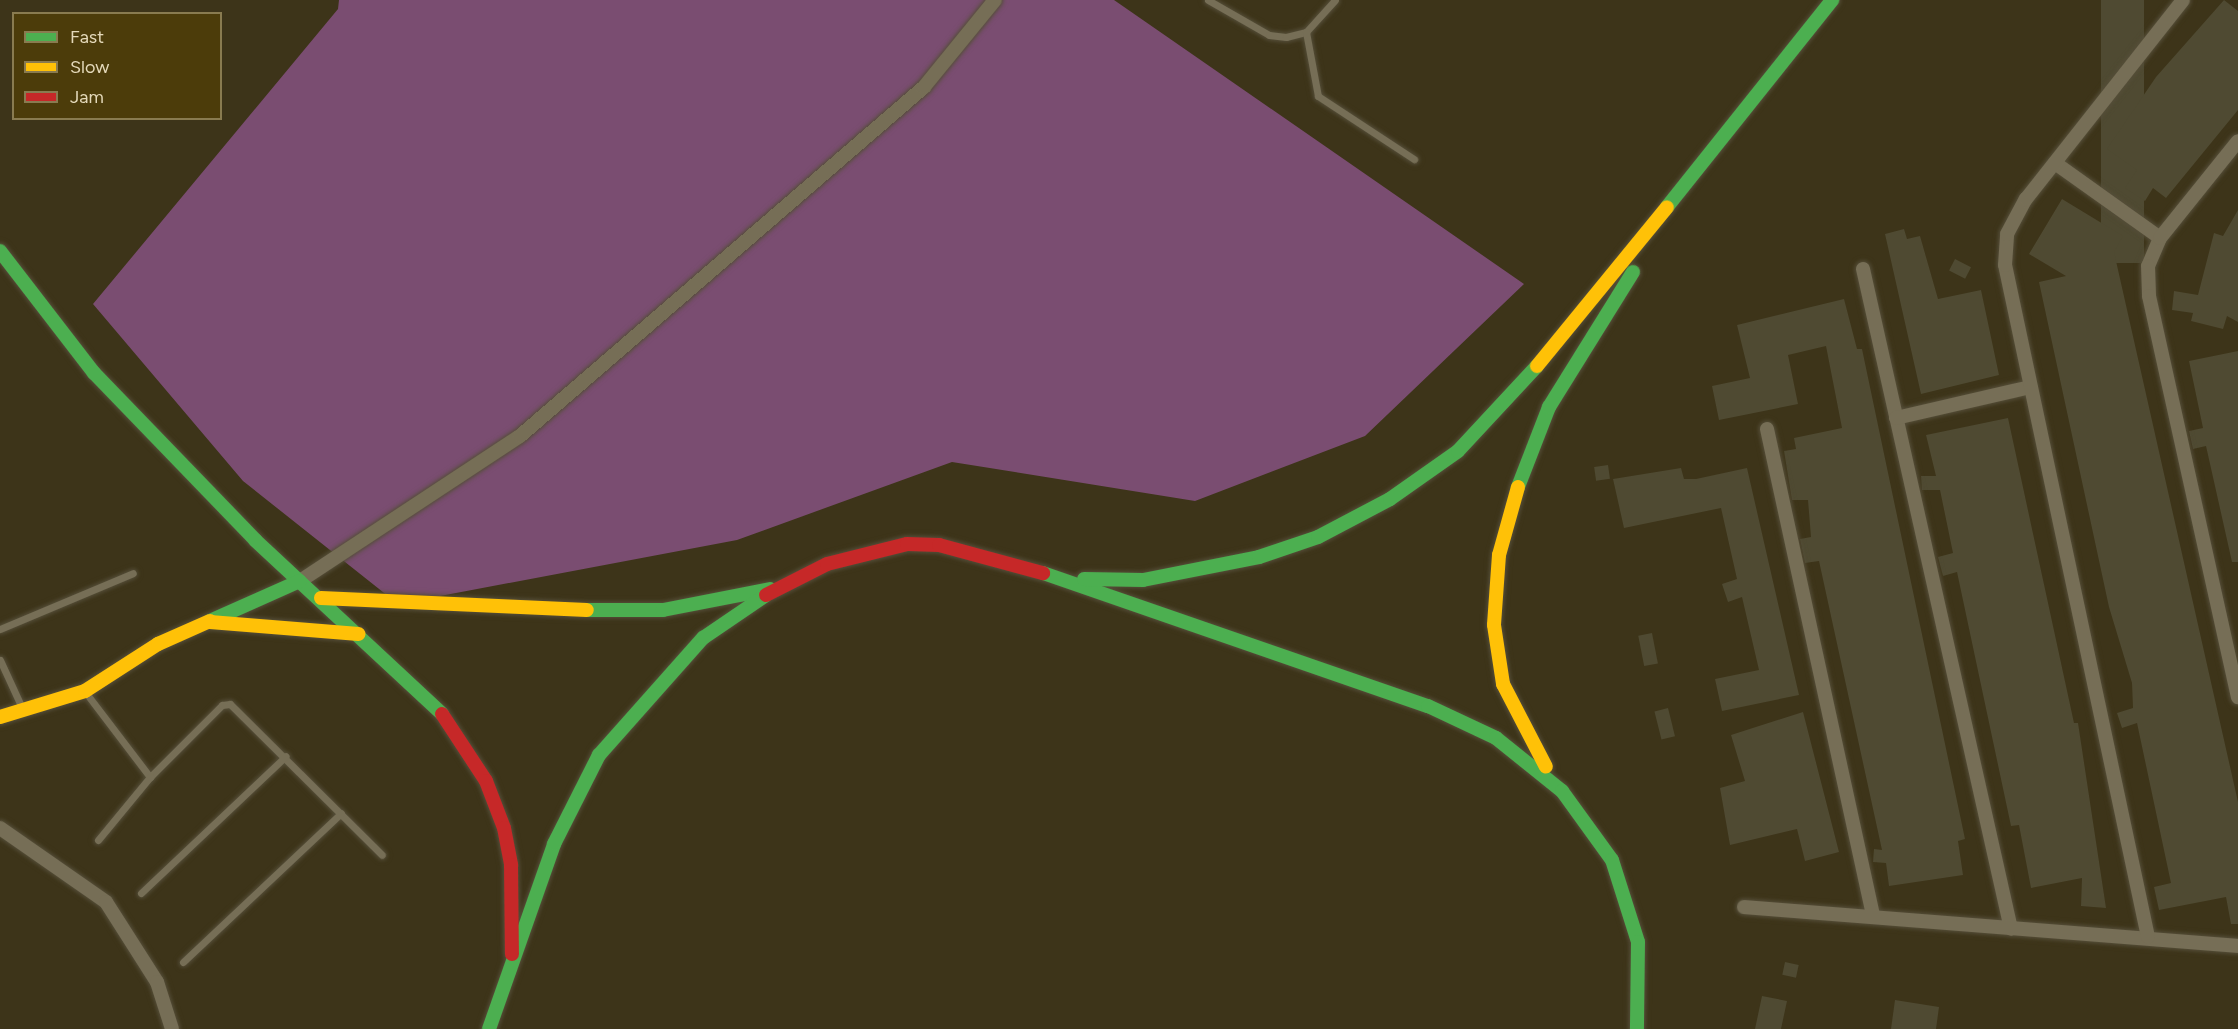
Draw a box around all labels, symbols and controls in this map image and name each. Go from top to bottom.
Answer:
legend [12,12,222,120]
text: Fast [70,26,104,48]
text: Slow [70,56,109,78]
text: Jam [70,86,104,108]

